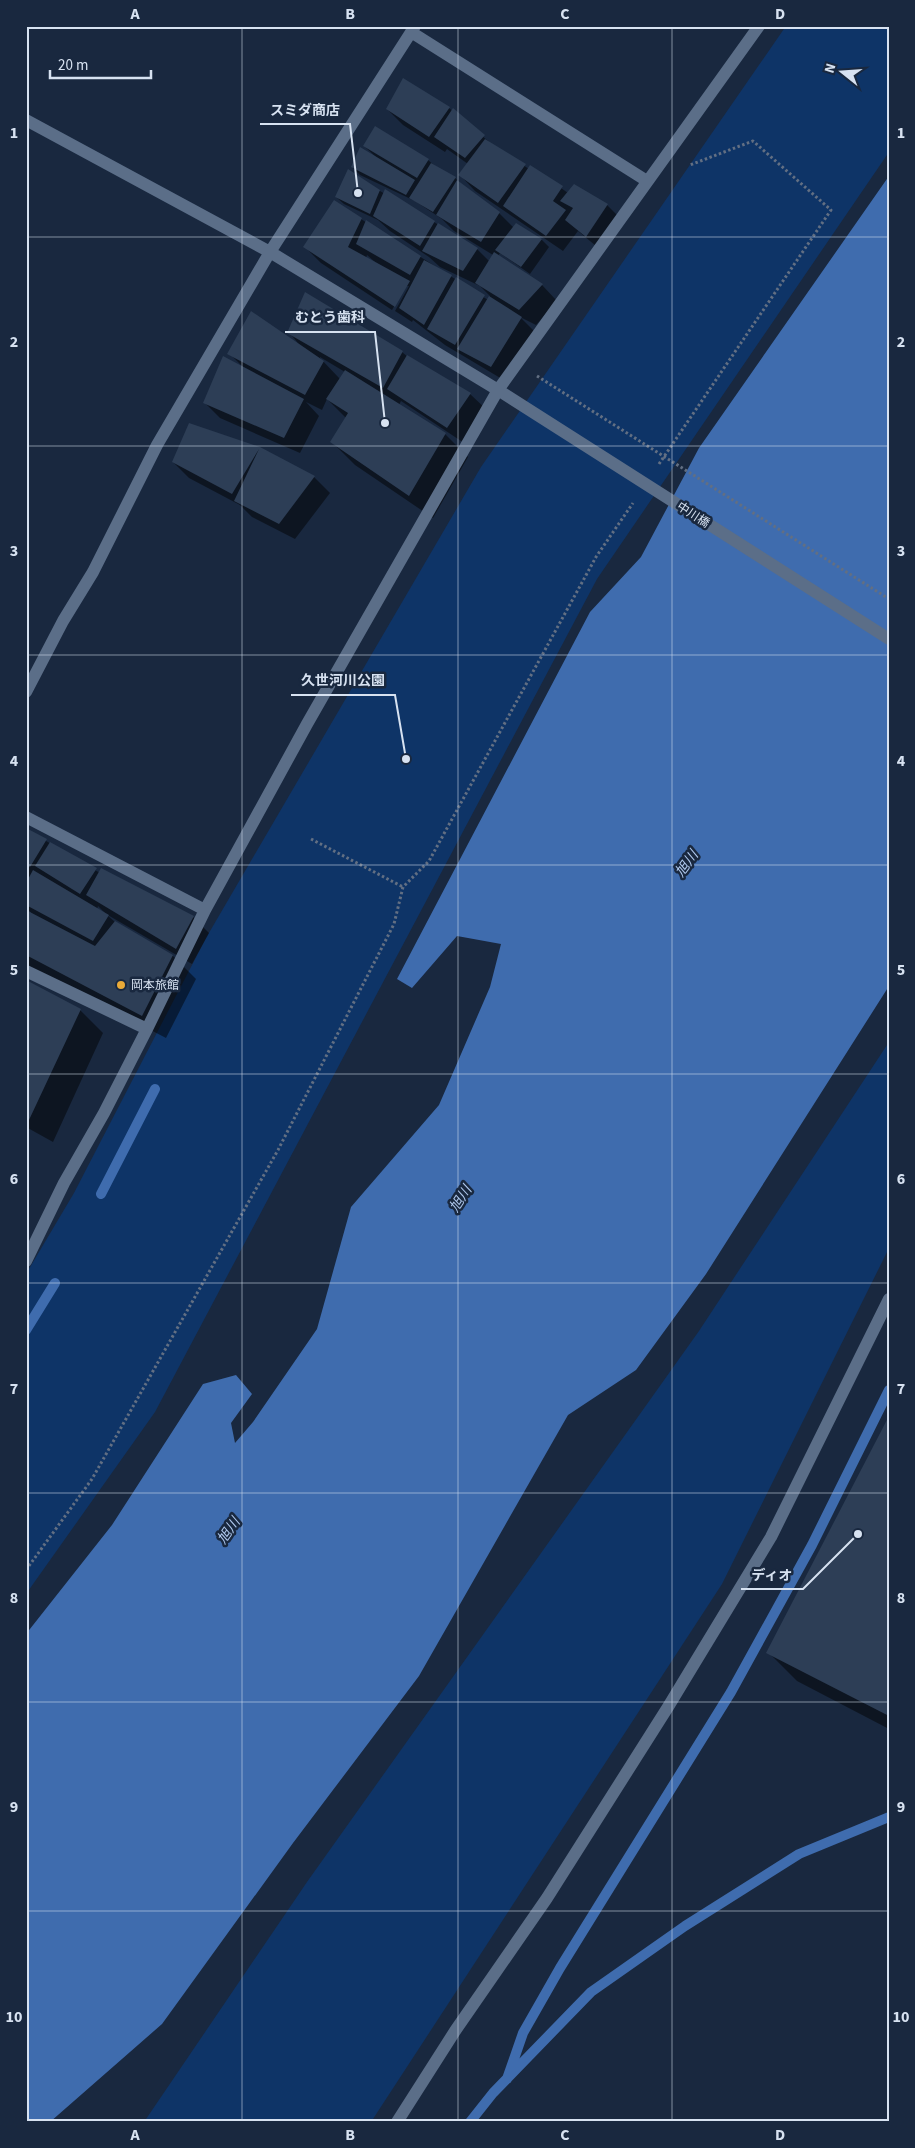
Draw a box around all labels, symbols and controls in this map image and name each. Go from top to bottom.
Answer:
text: A [129,3,140,25]
text: B [345,3,355,25]
text: C [560,3,570,25]
text: D [775,3,785,25]
scale bar [50,48,151,80]
north arrow [818,48,868,98]
text: 20 m [58,55,88,76]
text: N [820,61,841,76]
callout: スミダ商店 [260,95,350,124]
text: スミダ商店 [270,101,340,121]
text: 1 [10,122,18,144]
text: 1 [897,122,905,144]
callout: むとう歯科 [285,303,375,332]
text: むとう歯科 [295,308,365,328]
text: 2 [10,331,18,353]
text: 2 [897,331,905,353]
street label: 中川橋 [673,498,713,532]
text: 3 [10,540,18,562]
text: 3 [897,540,905,562]
callout: 久世河川公園 [291,666,395,695]
text: 久世河川公園 [301,671,385,691]
text: 4 [10,750,19,772]
text: 4 [897,750,906,772]
water label: 旭川 [671,845,704,881]
text: 5 [10,959,18,981]
text: 5 [897,959,905,981]
place label: 岡本旅館 [131,977,179,994]
marker: 岡本旅館 [115,979,127,991]
text: 6 [10,1168,18,1190]
text: 6 [897,1168,905,1190]
water label: 旭川 [445,1180,478,1216]
text: 7 [10,1378,18,1400]
text: 7 [897,1378,905,1400]
water label: 旭川 [213,1512,246,1548]
callout: ディオ [741,1560,803,1589]
text: ディオ [751,1566,793,1586]
text: 8 [10,1587,18,1609]
text: 8 [897,1587,905,1609]
text: 9 [10,1796,18,1818]
text: 9 [897,1796,905,1818]
text: 10 [6,2006,22,2028]
text: 10 [893,2006,909,2028]
text: A [129,2124,140,2146]
text: B [345,2124,355,2146]
text: C [560,2124,570,2146]
text: D [775,2124,785,2146]

